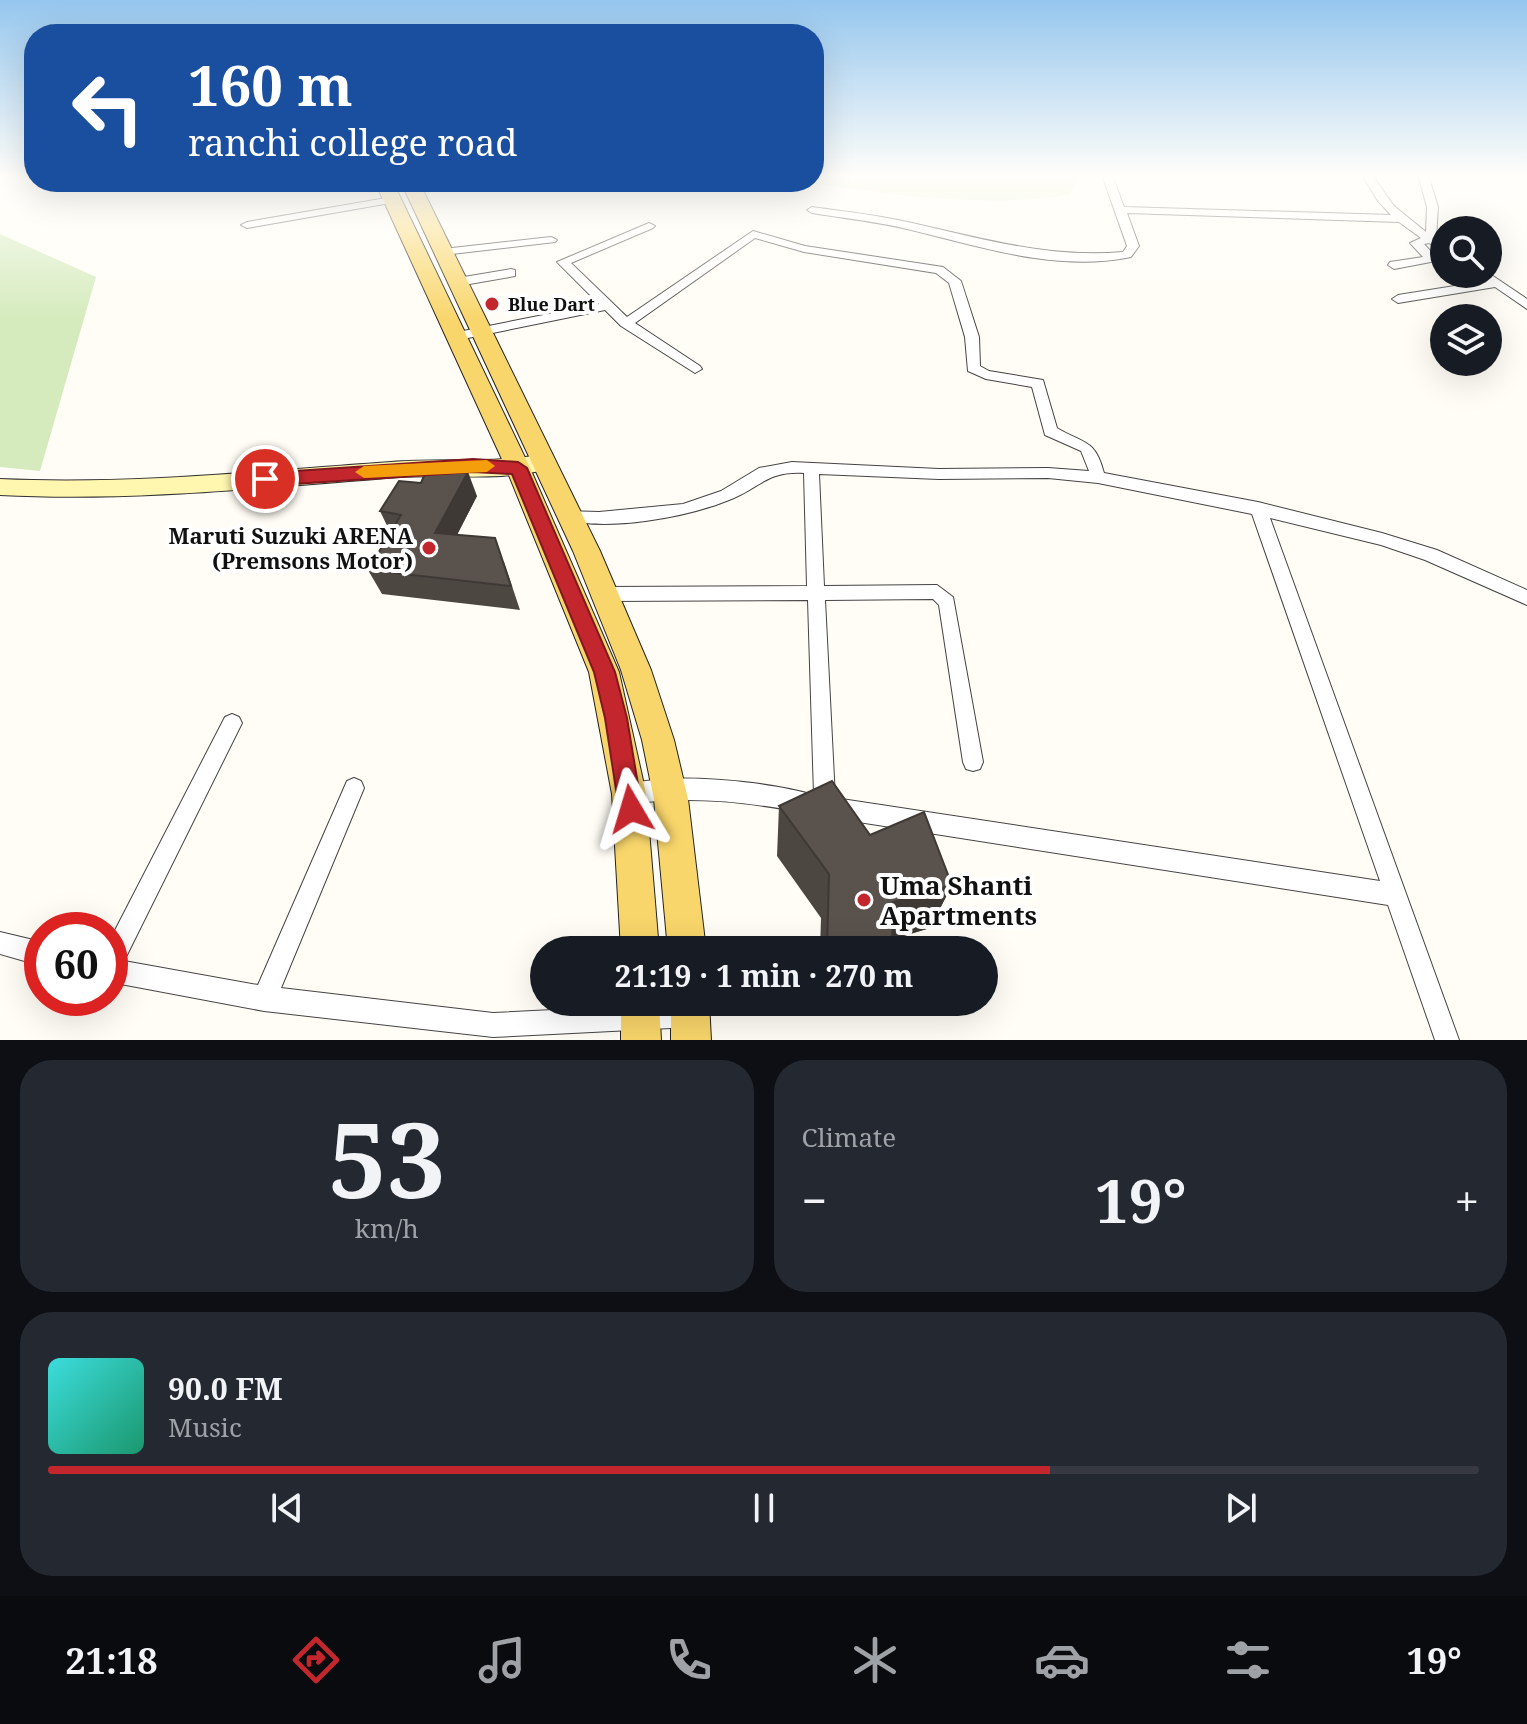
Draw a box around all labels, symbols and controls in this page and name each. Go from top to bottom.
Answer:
text: 160 m [188,46,353,122]
icon: left [56,56,160,160]
text: ranchi college road [188,118,517,167]
map controls [1430,216,1502,376]
button: search [1430,216,1502,288]
place label: Blue Dart [508,292,595,316]
marker: Blue Dart [483,295,501,313]
button: layers [1430,304,1502,376]
pin [231,445,299,513]
icon: arrive [243,457,287,501]
place label: Maruti Suzuki ARENA (Premsons Motor) [169,520,413,575]
marker: Maruti Suzuki ARENA (Premsons Motor) [420,539,438,557]
position arrow [589,767,673,851]
place label: Uma Shanti Apartments [880,867,1037,933]
marker: Uma Shanti Apartments [855,891,873,909]
speed limit sign: 60 [24,912,128,1016]
text: 21:19 · 1 min · 270 m [615,955,913,996]
text: 53 [328,1087,446,1228]
text: Climate [802,1119,896,1155]
text: 19° [1095,1159,1187,1241]
text: − [802,1170,827,1230]
text: + [1454,1170,1479,1230]
text: km/h [355,1210,419,1246]
text: 90.0 FM [168,1368,283,1409]
text: Music [168,1409,242,1445]
icon: previous [265,1486,309,1530]
icon: pause [742,1486,786,1530]
icon: next [1219,1486,1263,1530]
icon: directions [288,1632,344,1688]
icon: music [474,1632,530,1688]
icon: phone [661,1632,717,1688]
icon: climate [847,1632,903,1688]
icon: car [1034,1632,1090,1688]
icon: filters [1220,1632,1276,1688]
text: 21:18 [65,1636,158,1685]
text: 19° [1407,1636,1462,1685]

